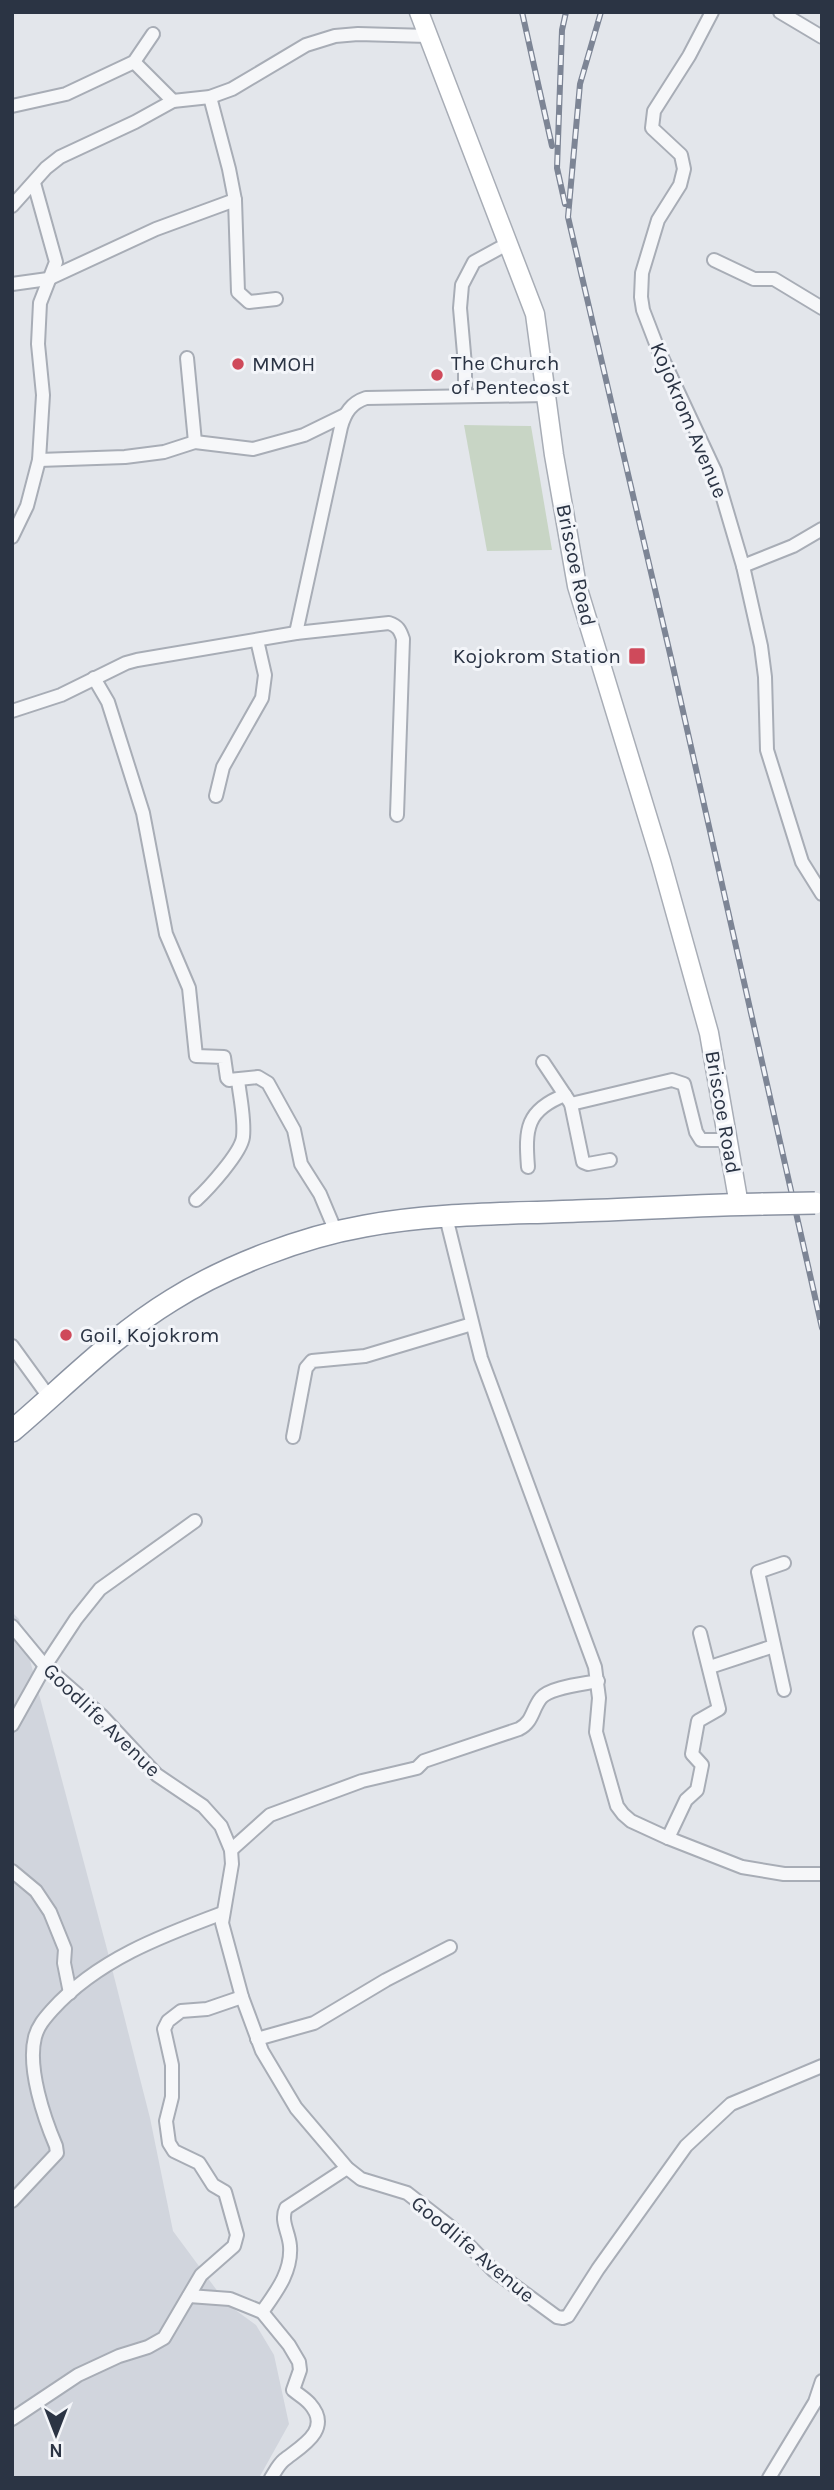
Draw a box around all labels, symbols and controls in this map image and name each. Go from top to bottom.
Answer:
street label: Kojokrom Avenue [645,338,733,502]
place label: The Church of Pentecost [451,351,570,399]
place label: MMOH [252,352,315,376]
marker: MMOH [230,356,246,372]
marker: The Church of Pentecost [429,367,445,383]
street label: Briscoe Road [551,502,601,628]
place label: Kojokrom Station [453,644,621,668]
marker: Kojokrom Station [627,646,647,666]
street label: Briscoe Road [700,1049,746,1175]
place label: Goil, Kojokrom [80,1323,219,1347]
marker: Goil, Kojokrom [58,1327,74,1343]
street label: Goodlife Avenue [39,1658,165,1782]
street label: Goodlife Avenue [407,2191,539,2307]
north arrow [21,2399,91,2469]
text: N [49,2439,63,2461]

